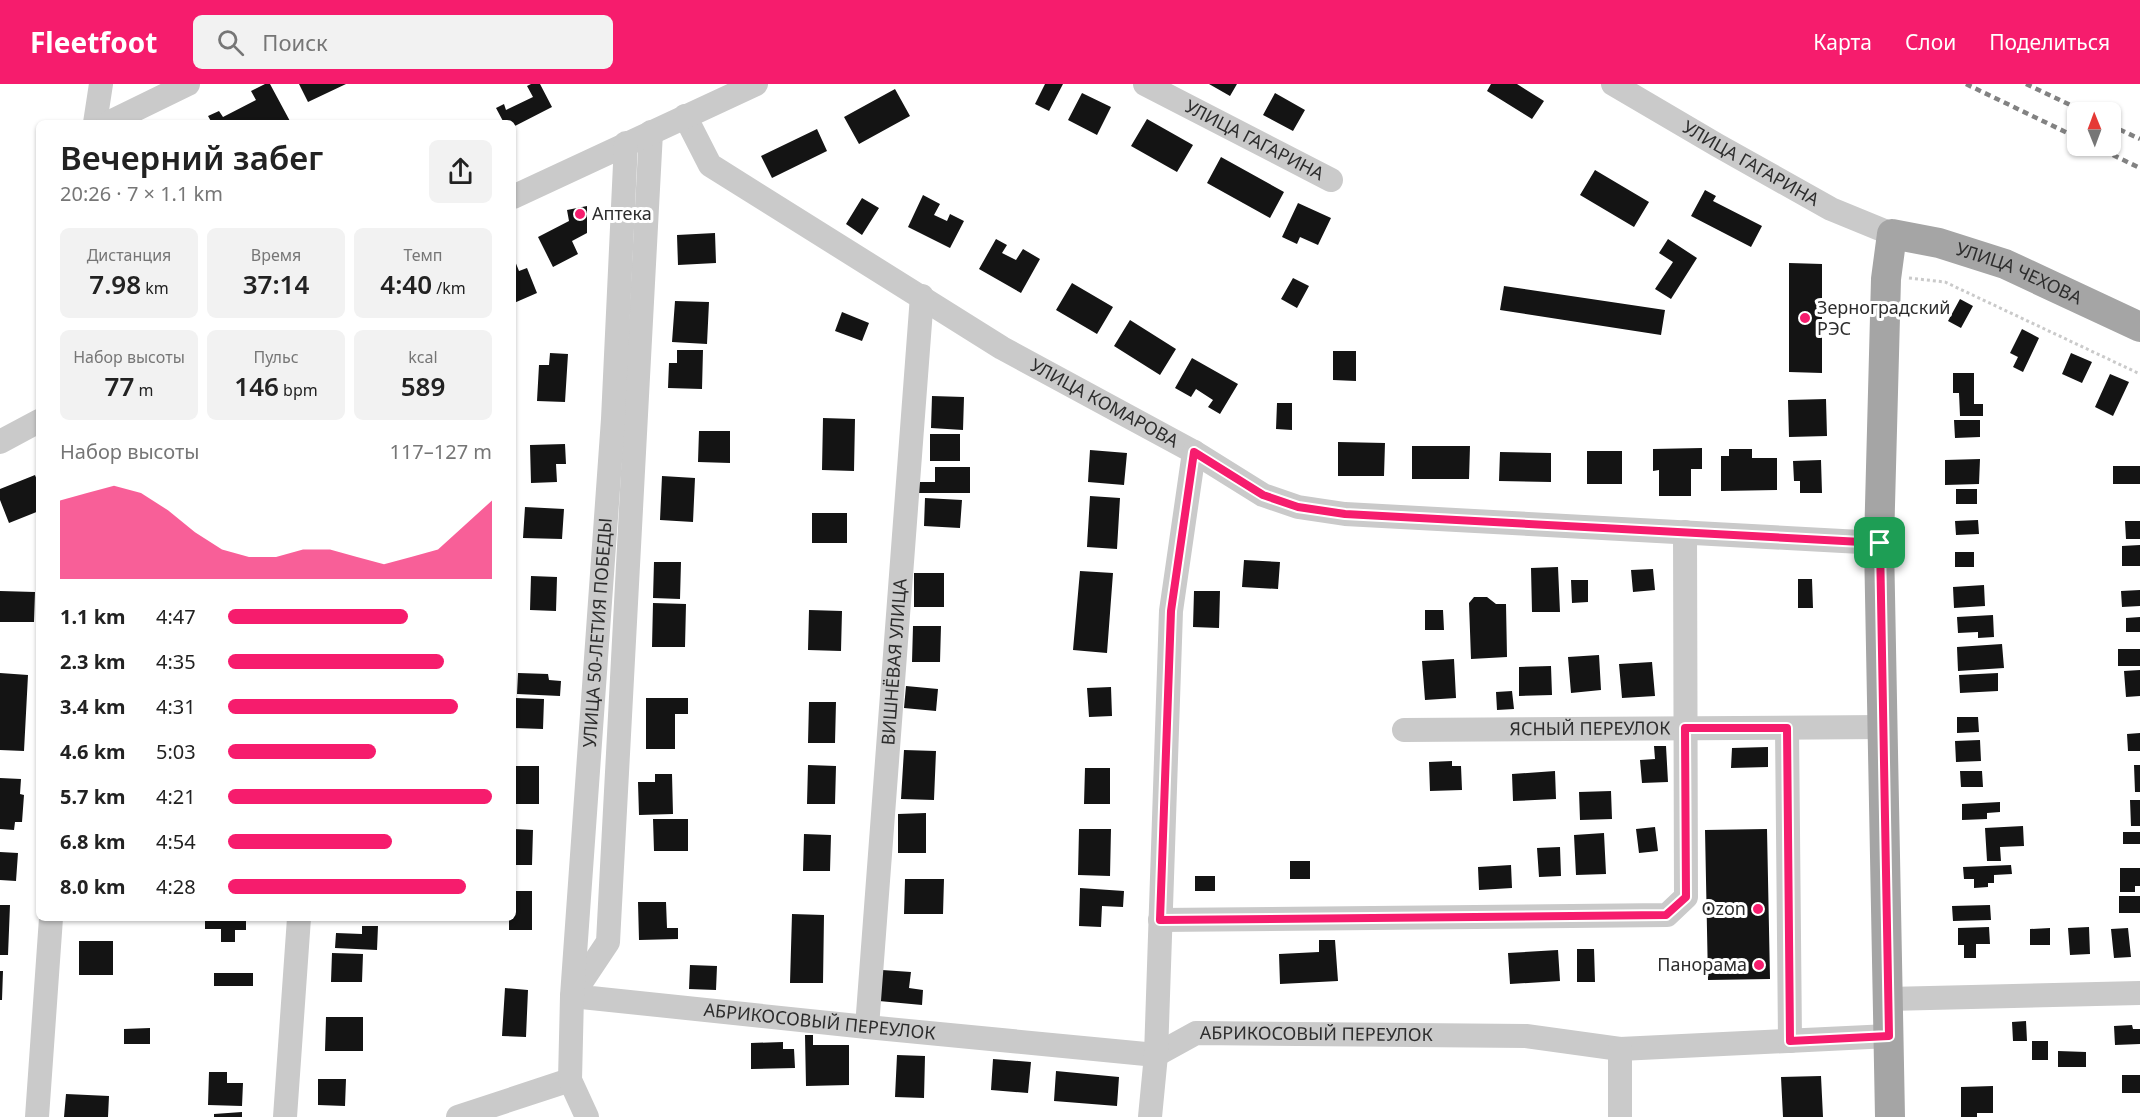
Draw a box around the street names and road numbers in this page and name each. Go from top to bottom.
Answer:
street label: УЛИЦА ГАГАРИНА [1181,94,1329,186]
street label: УЛИЦА ГАГАРИНА [1678,114,1824,211]
street label: УЛИЦА ЧЕХОВА [1953,236,2087,309]
street label: УЛИЦА КОМАРОВА [1026,353,1184,453]
street label: УЛИЦА 50-ЛЕТИЯ ПОБЕДЫ [577,517,617,748]
street label: ВИШНЁВАЯ УЛИЦА [875,577,912,746]
street label: ЯСНЫЙ ПЕРЕУЛОК [1509,715,1671,740]
street label: АБРИКОСОВЫЙ ПЕРЕУЛОК [703,997,937,1045]
street label: АБРИКОСОВЫЙ ПЕРЕУЛОК [1200,1020,1434,1046]

